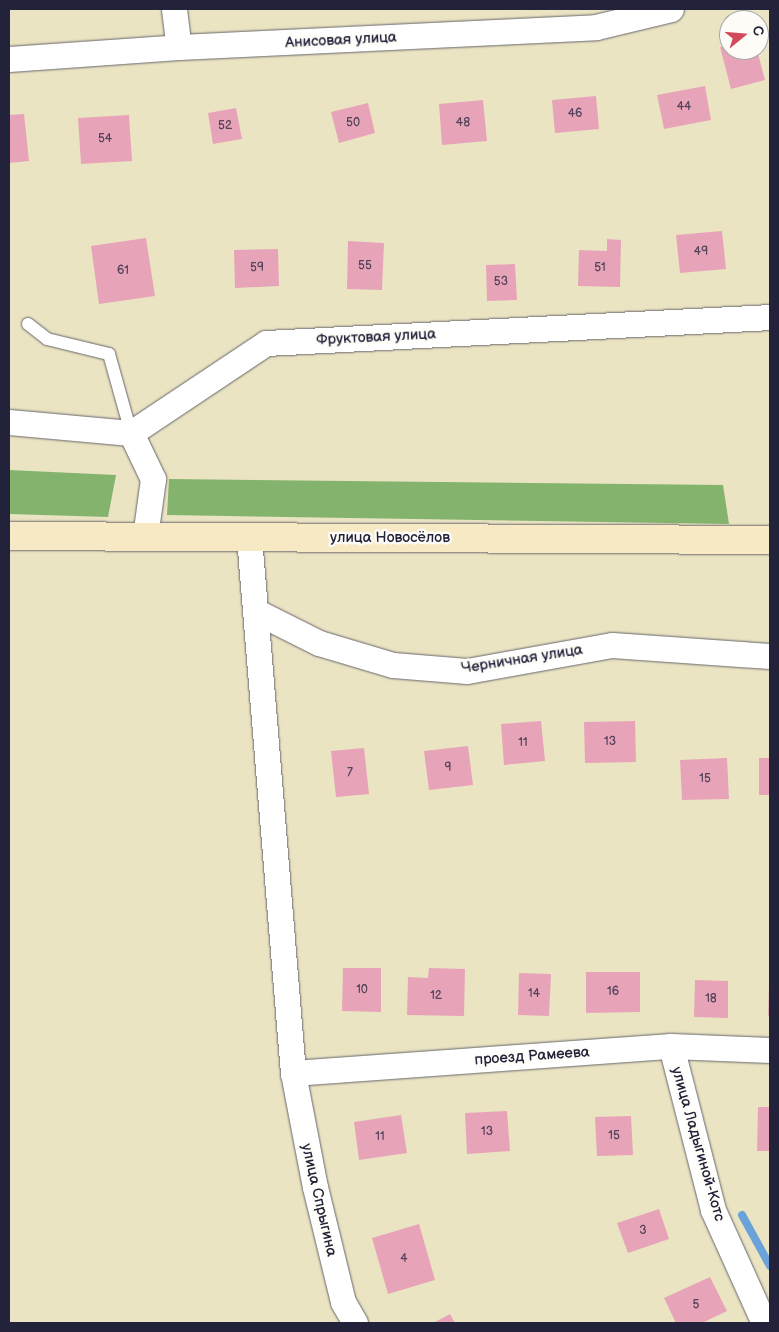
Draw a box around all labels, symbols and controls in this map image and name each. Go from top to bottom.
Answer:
north arrow [719,10,769,60]
text: С [748,24,767,38]
street label: Анисовая улица [285,28,397,52]
house number: 44 [677,100,691,114]
house number: 46 [568,107,582,121]
house number: 50 [346,116,360,130]
house number: 48 [456,116,470,130]
house number: 52 [218,119,232,133]
house number: 54 [98,132,112,146]
house number: 49 [694,245,708,259]
house number: 55 [358,259,372,273]
house number: 59 [250,261,264,275]
house number: 51 [594,261,606,275]
house number: 61 [117,264,129,278]
house number: 53 [494,275,508,289]
street label: Фруктовая улица [316,325,436,349]
street label: улица Новосёлов [330,529,450,547]
street label: Черничная улица [460,641,584,677]
house number: 13 [604,735,616,749]
house number: 11 [518,736,528,750]
house number: 9 [445,761,451,775]
house number: 7 [347,766,353,780]
house number: 15 [699,772,711,786]
house number: 10 [356,983,368,997]
house number: 16 [607,985,619,999]
house number: 14 [528,987,540,1001]
house number: 12 [430,989,442,1003]
house number: 18 [705,992,717,1006]
street label: проезд Рамеева [474,1043,590,1069]
street label: улица Ладыгиной-Котс [667,1065,729,1223]
house number: 13 [481,1125,493,1139]
house number: 15 [608,1129,620,1143]
house number: 11 [375,1130,385,1144]
street label: улица Спрыгина [297,1142,341,1258]
house number: 3 [639,1224,647,1238]
house number: 4 [400,1252,408,1266]
house number: 5 [693,1298,699,1312]

